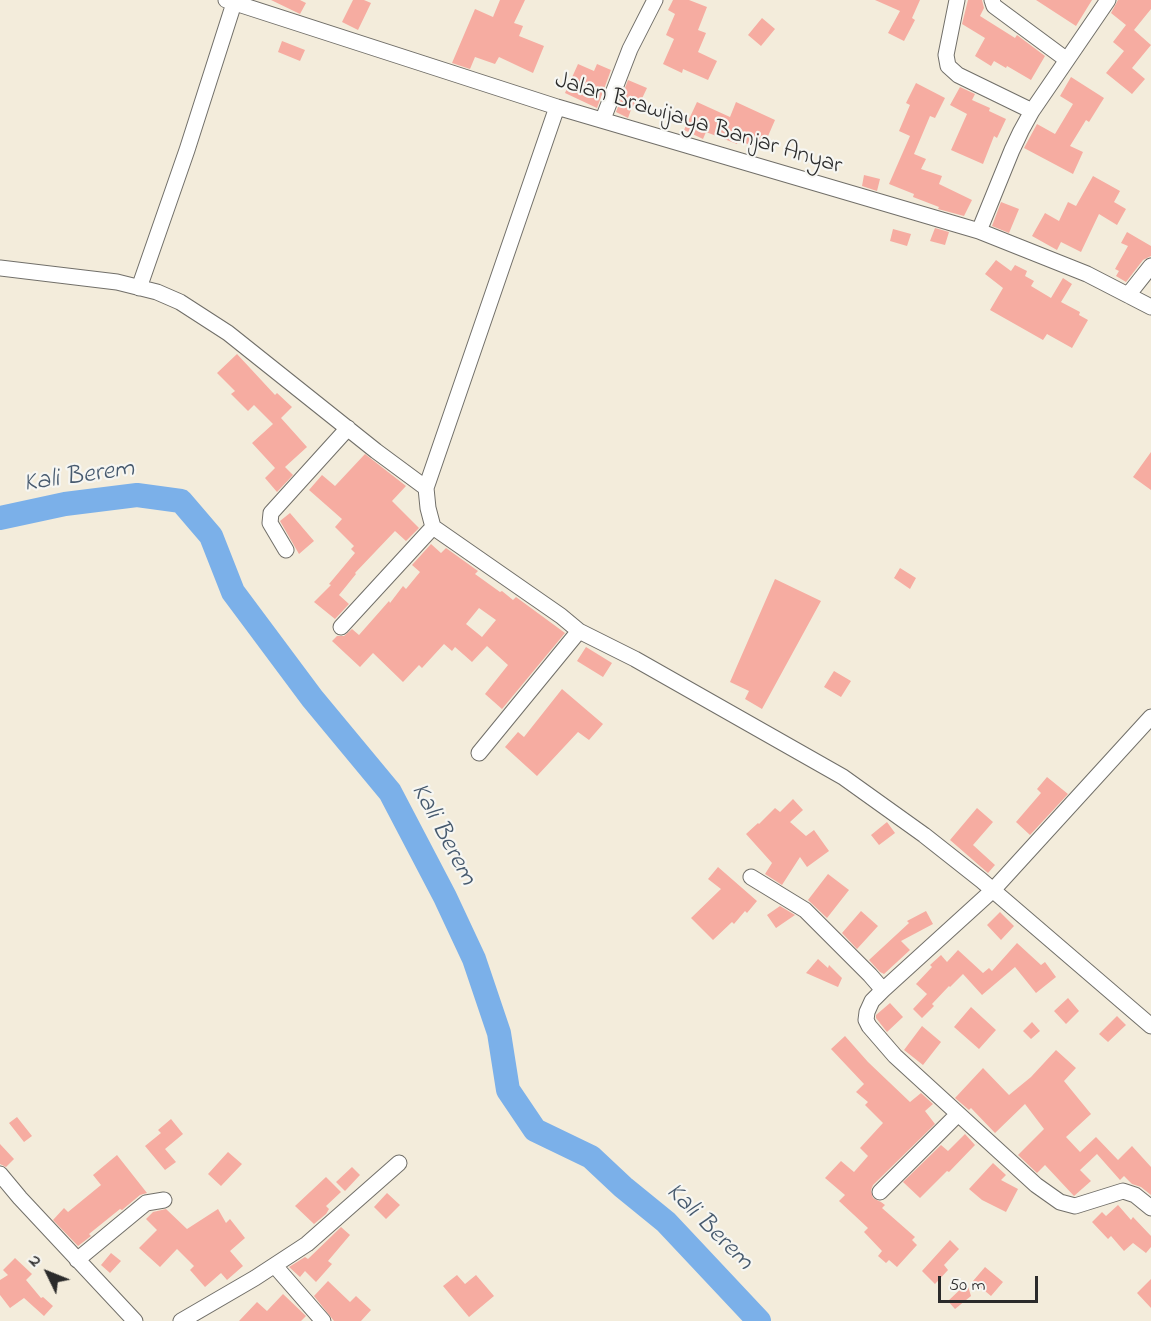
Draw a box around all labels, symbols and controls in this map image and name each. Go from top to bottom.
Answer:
street label: Jalan Brawijaya Banjar Anyar [551,68,845,182]
water label: Kali Berem [22,455,136,501]
water label: Kali Berem [402,779,482,891]
water label: Kali Berem [658,1178,758,1278]
north arrow [18,1243,78,1303]
text: N [22,1249,47,1273]
scale bar [941,1264,1042,1302]
text: 50 m [949,1273,986,1299]

